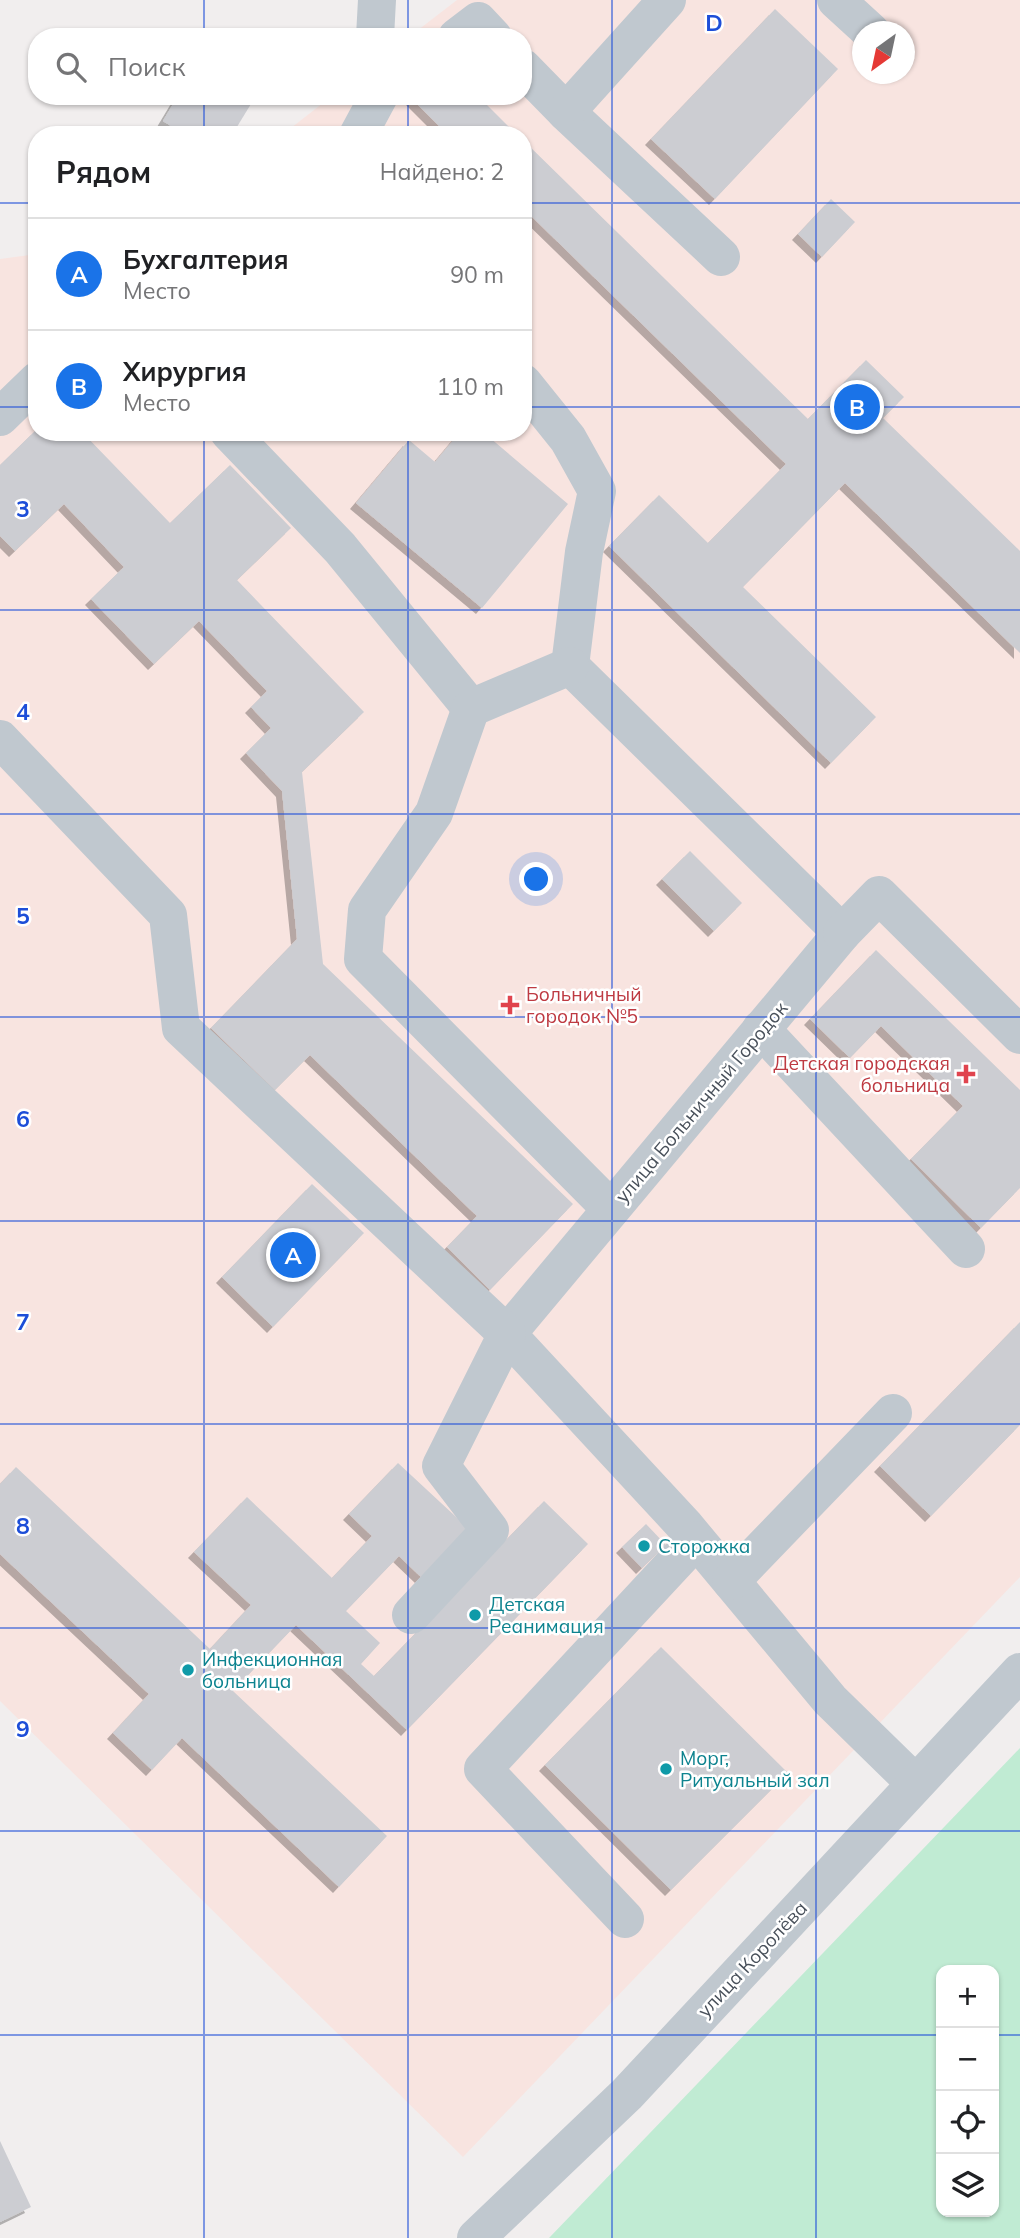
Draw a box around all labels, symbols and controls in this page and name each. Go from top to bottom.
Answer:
text: D [705,8,723,37]
north arrow [852,21,915,84]
search box [28,28,532,105]
icon: search [52,48,90,86]
text: Поиск [108,50,186,83]
text: Рядом [56,153,151,191]
text: Найдено: 2 [380,157,504,186]
text: Бухгалтерия [123,243,289,276]
text: A [70,260,88,289]
text: 90 m [450,260,504,289]
text: Место [123,276,191,305]
text: Хирургия [123,355,247,388]
text: B [71,372,87,401]
text: 110 m [436,372,504,401]
pin: B [834,381,880,433]
text: Место [123,388,191,417]
text: 3 [16,494,30,523]
text: 4 [16,697,30,726]
your location [519,862,553,896]
text: 5 [16,901,30,930]
place label: Больничный городок №5 [526,982,641,1028]
marker: Больничный городок №5 [500,995,520,1015]
street label: улица Больничный Городок [610,996,793,1208]
place label: Детская городская больница [773,1051,950,1097]
marker: Детская городская больница [956,1064,976,1084]
text: 6 [16,1104,30,1133]
pin: A [270,1229,316,1281]
text: 7 [16,1307,30,1336]
text: 8 [16,1511,30,1540]
place label: Сторожка [658,1534,750,1558]
marker: Сторожка [636,1538,652,1554]
place label: Детская Реанимация [489,1592,604,1638]
marker: Детская Реанимация [467,1607,483,1623]
place label: Инфекционная больница [202,1647,343,1693]
marker: Инфекционная больница [180,1662,196,1678]
text: 9 [16,1714,30,1743]
place label: Морг, Ритуальный зал [680,1746,830,1792]
marker: Морг, Ритуальный зал [658,1761,674,1777]
street label: улица Королёва [692,1896,812,2022]
map controls [936,1965,999,2217]
button: + [936,1965,999,2028]
button: − [936,2028,999,2091]
button: locate [936,2091,999,2154]
button: layers [936,2154,999,2217]

